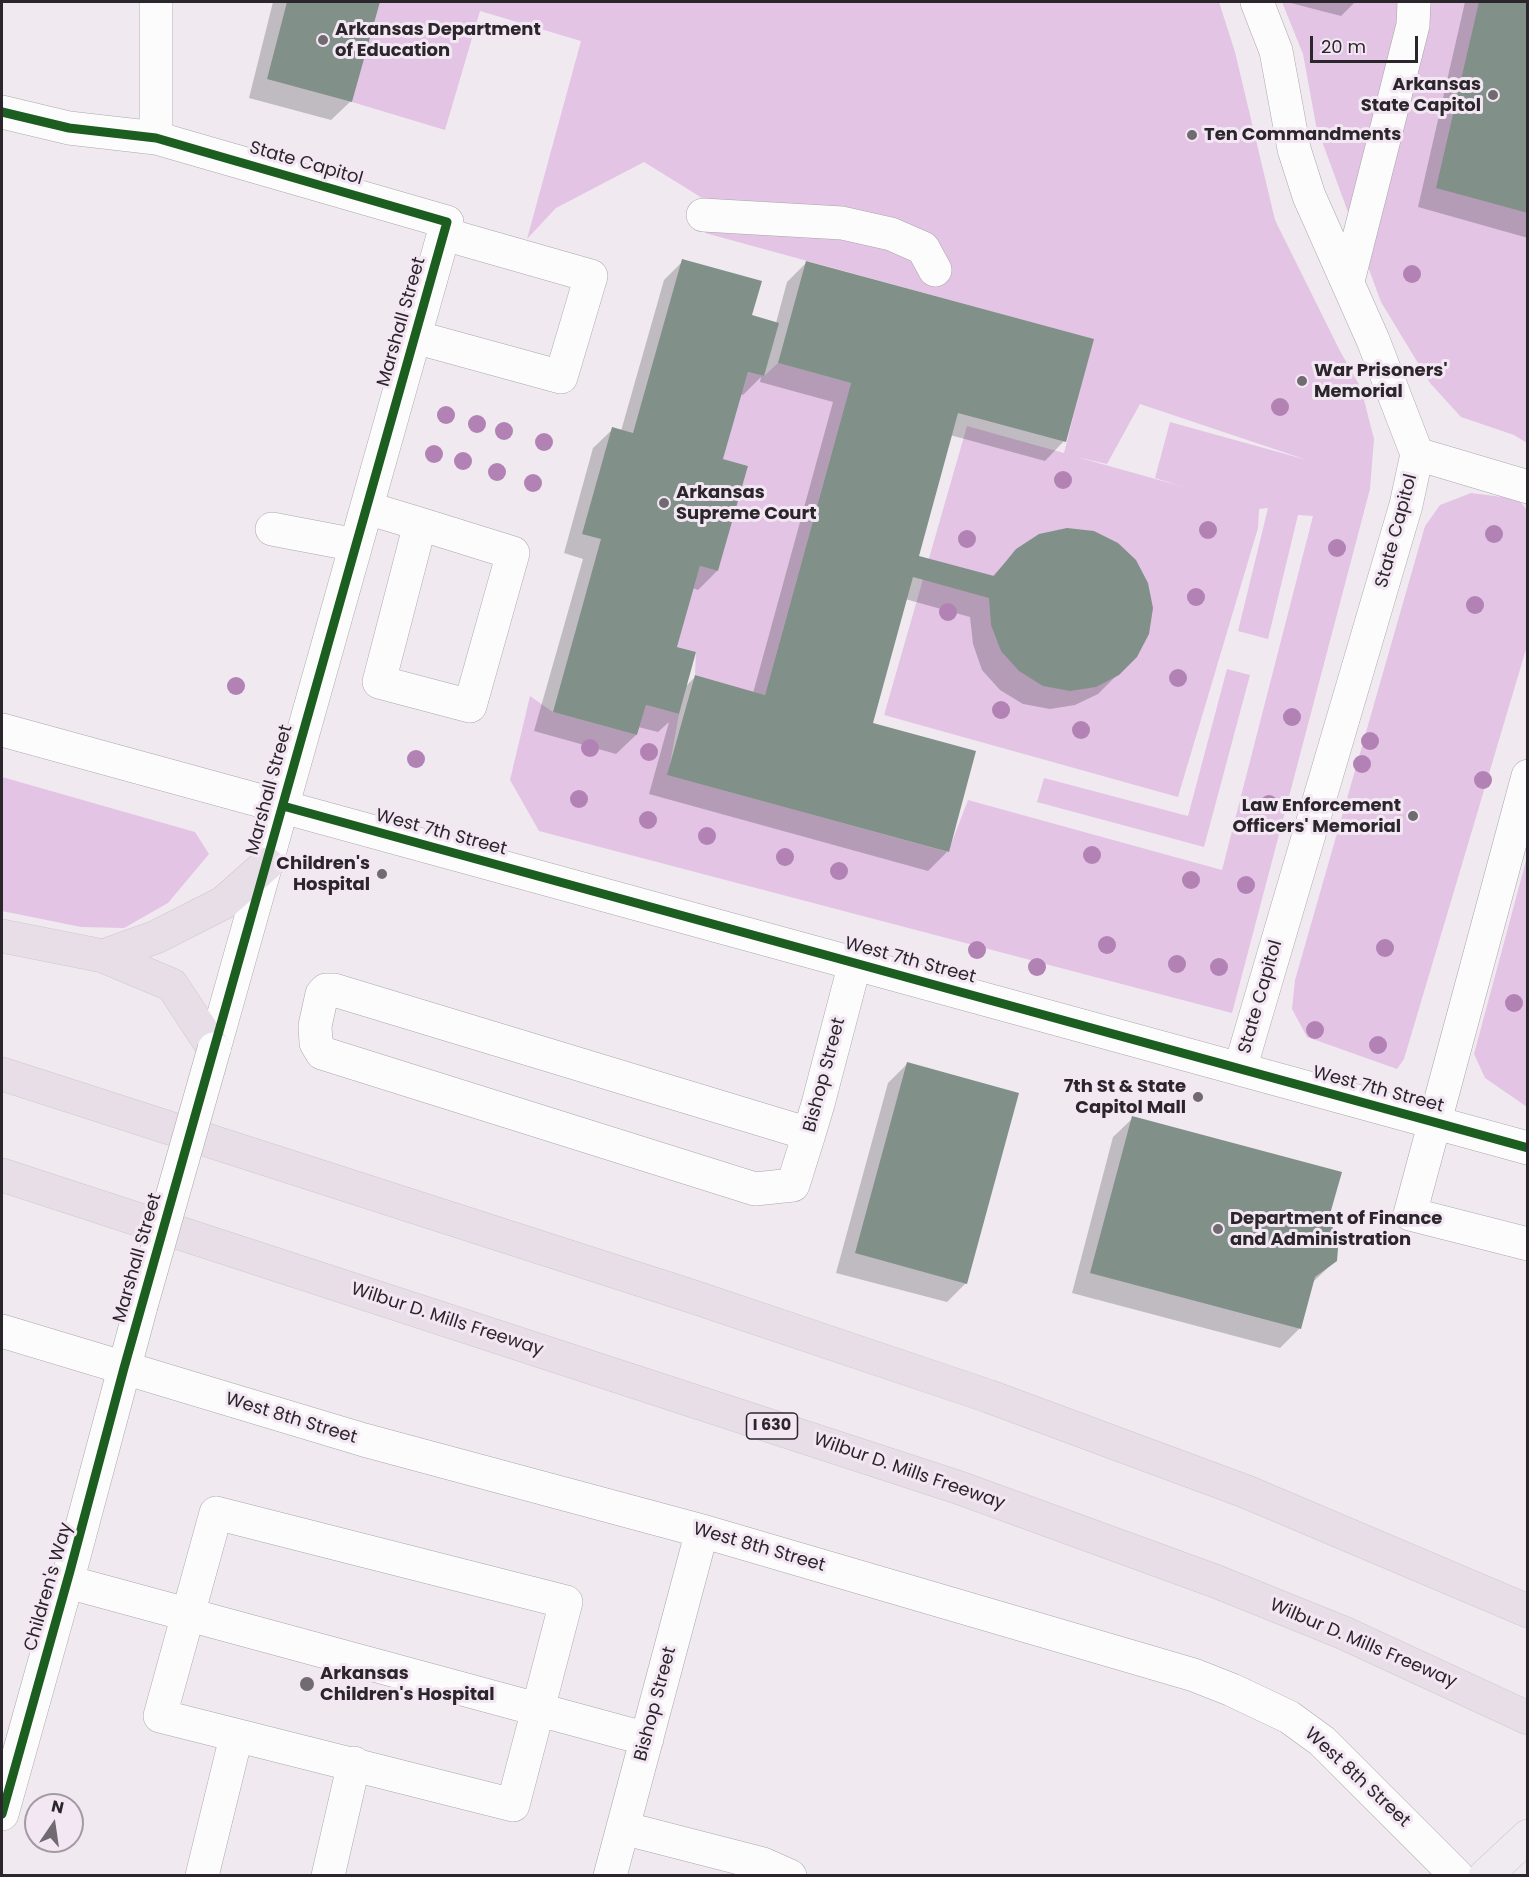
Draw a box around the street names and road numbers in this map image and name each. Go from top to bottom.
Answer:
street label: State Capitol [247,137,365,191]
street label: Marshall Street [373,255,431,389]
street label: State Capitol [1371,472,1423,590]
street label: Marshall Street [242,723,298,857]
street label: West 7th Street [373,805,509,861]
street label: West 7th Street [842,933,978,989]
street label: State Capitol [1234,938,1288,1056]
street label: Bishop Street [799,1015,851,1135]
street label: West 7th Street [1310,1062,1446,1118]
street label: Marshall Street [109,1191,167,1325]
street label: Wilbur D. Mills Freeway [348,1279,546,1361]
street label: West 8th Street [223,1389,359,1449]
road number: I 630 [746,1413,798,1439]
street label: Wilbur D. Mills Freeway [810,1429,1008,1515]
street label: West 8th Street [690,1519,828,1577]
street label: Children's Way [20,1520,78,1654]
street label: Wilbur D. Mills Freeway [1266,1595,1460,1693]
street label: Bishop Street [630,1644,682,1764]
street label: West 8th Street [1300,1724,1414,1832]

